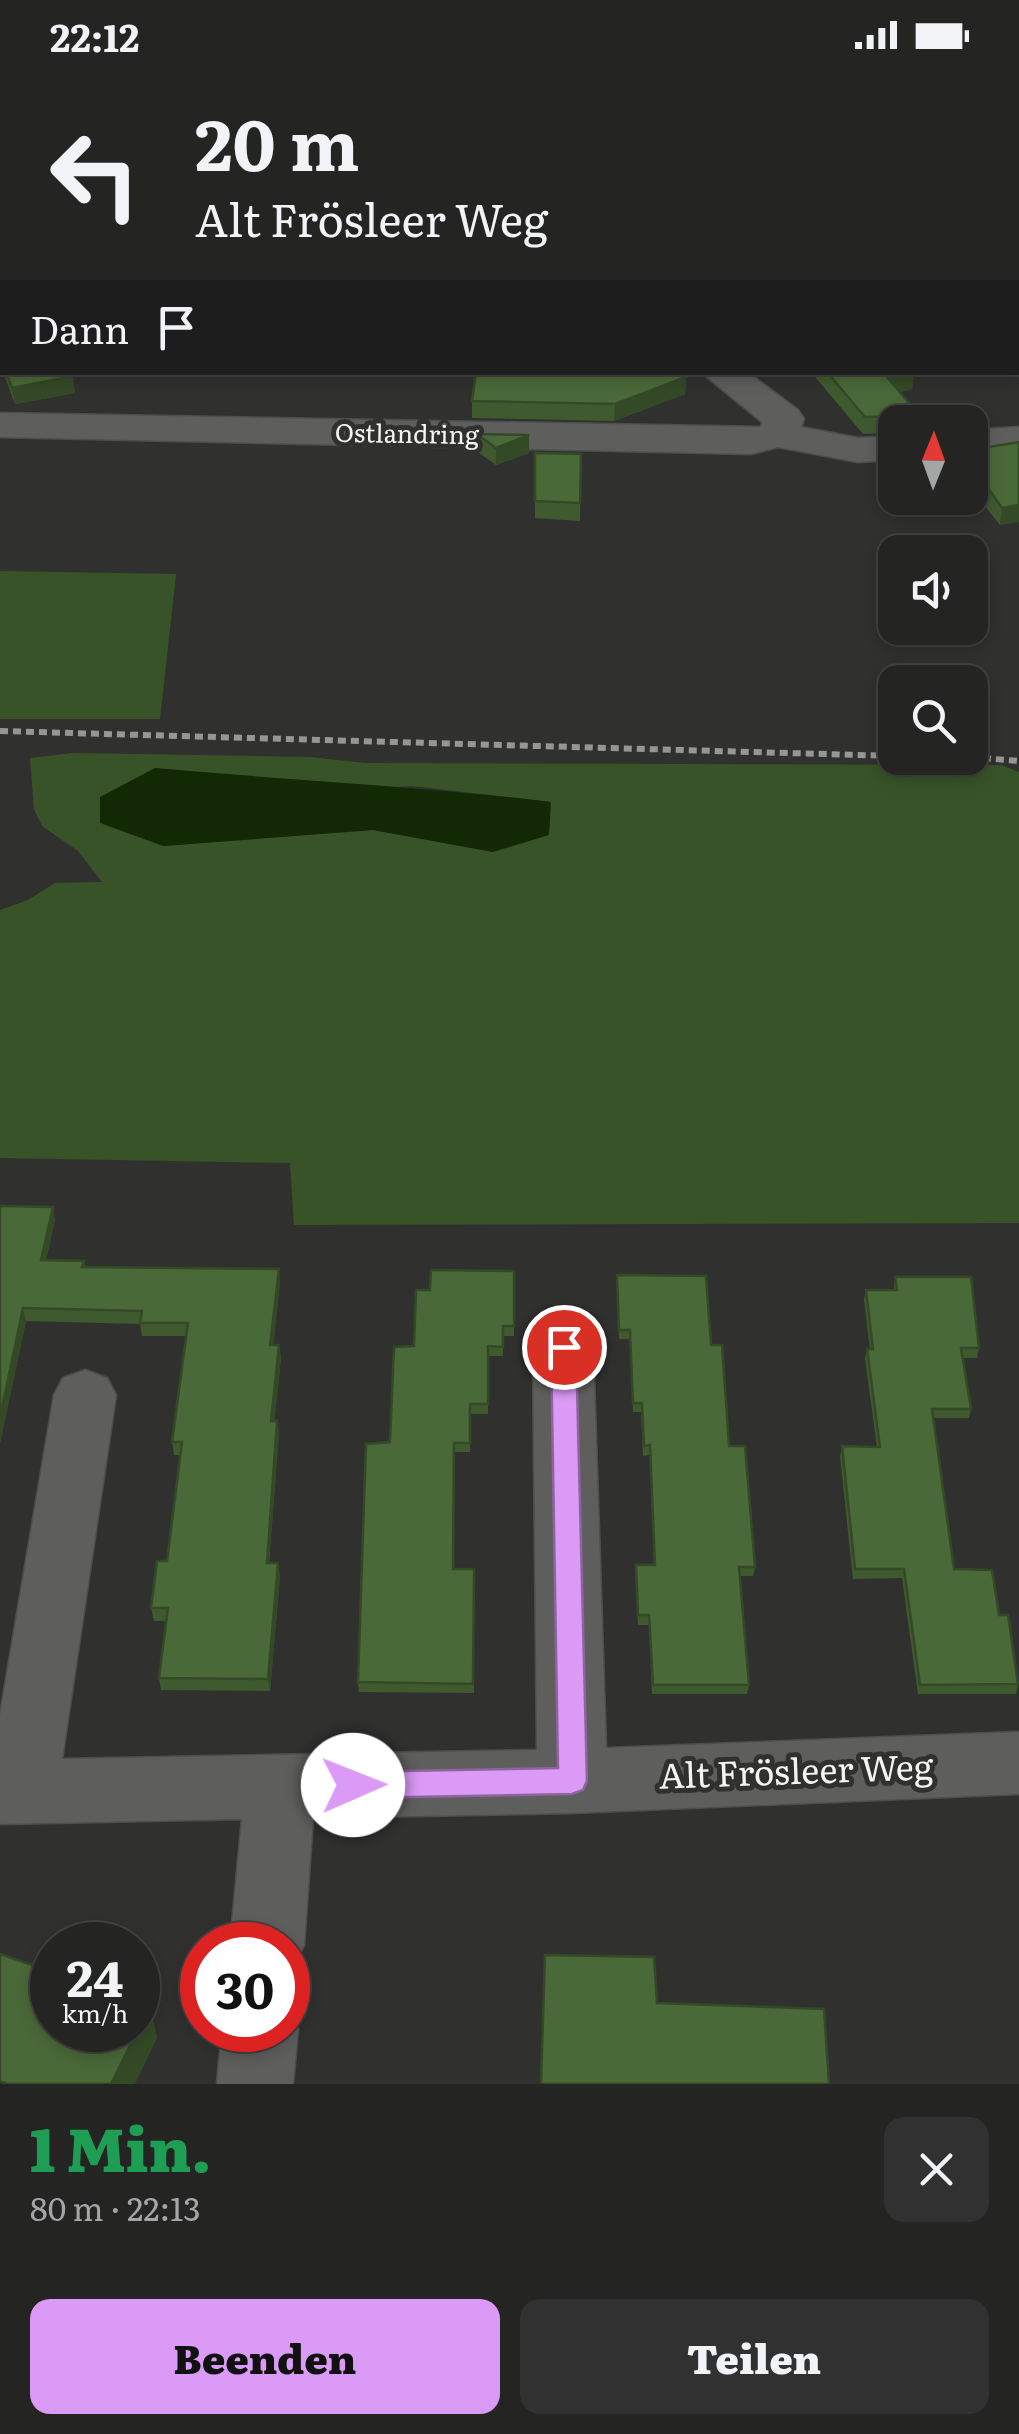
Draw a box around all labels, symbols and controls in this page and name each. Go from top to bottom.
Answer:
text: 22:12 [50,7,139,64]
text: 20 m [195,89,360,193]
icon: left [30,110,160,240]
text: Alt Frösleer Weg [195,184,548,251]
text: Dann [30,299,129,356]
icon: arrive [149,300,204,355]
north arrow [878,405,988,515]
map controls [878,405,988,775]
street label: Ostlandring [335,413,479,452]
button: sound [878,535,988,645]
button: search [878,665,988,775]
pin [522,1305,607,1390]
icon: arrive [537,1320,592,1375]
position arrow [301,1733,405,1837]
street label: Alt Frösleer Weg [658,1738,935,1800]
speed limit sign: 30 [180,1922,310,2052]
text: 24 [66,1938,123,2012]
text: km/h [62,1994,128,2031]
text: 1 Min. [30,2101,211,2190]
button: close [884,2117,989,2222]
text: 80 m · 22:13 [30,2183,201,2231]
button: Beenden [30,2299,500,2414]
button: Teilen [520,2299,989,2414]

